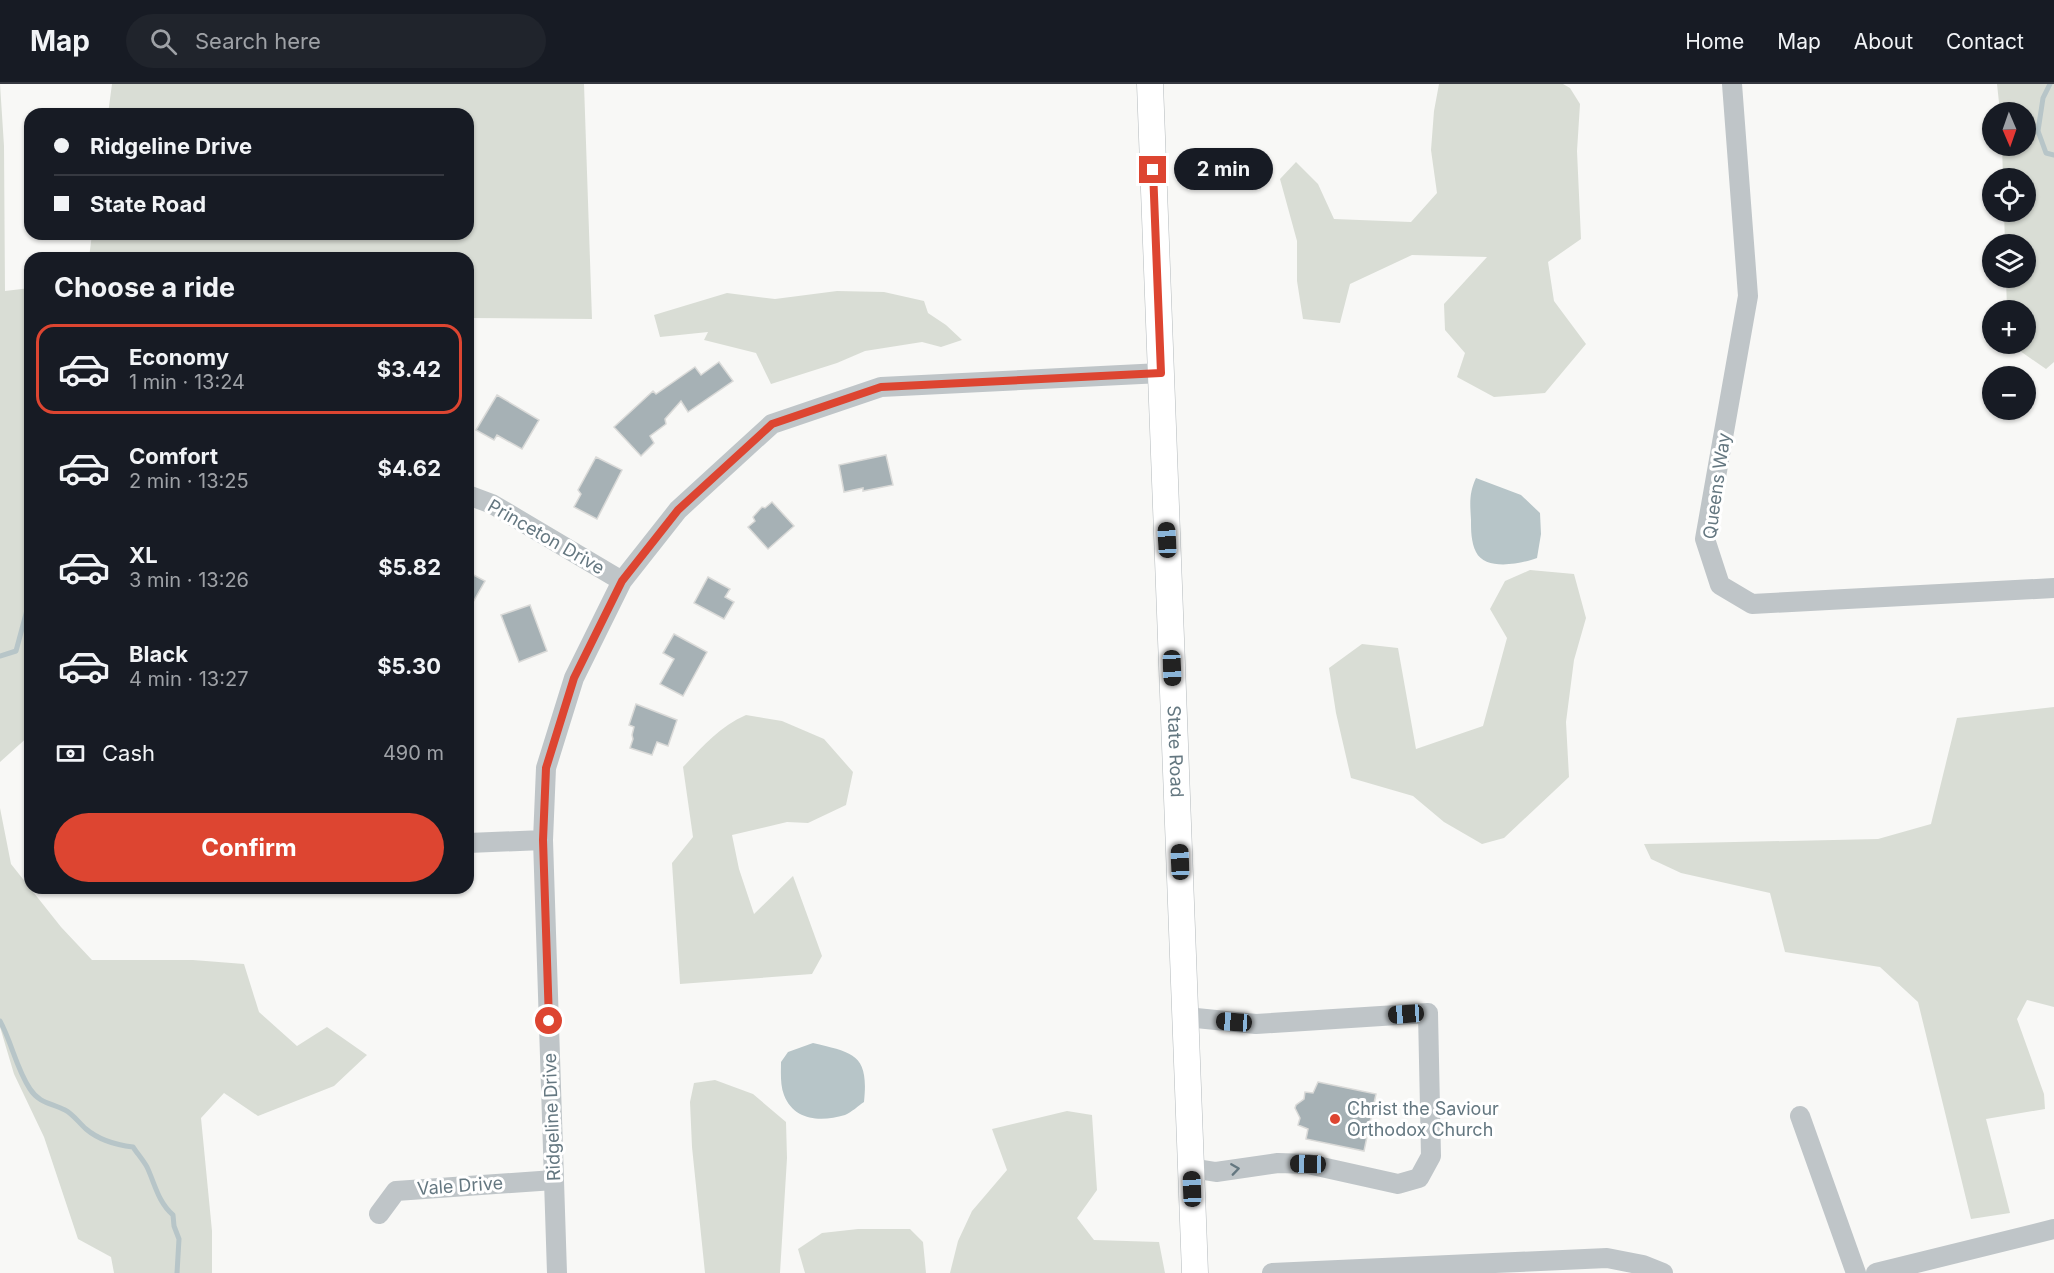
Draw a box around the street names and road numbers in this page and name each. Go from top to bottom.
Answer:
street label: Queens Way [1699,431,1734,541]
street label: Princeton Drive [484,495,608,578]
street label: State Road [1164,705,1188,798]
street label: Ridgeline Drive [539,1053,564,1181]
street label: Vale Drive [416,1172,504,1199]

